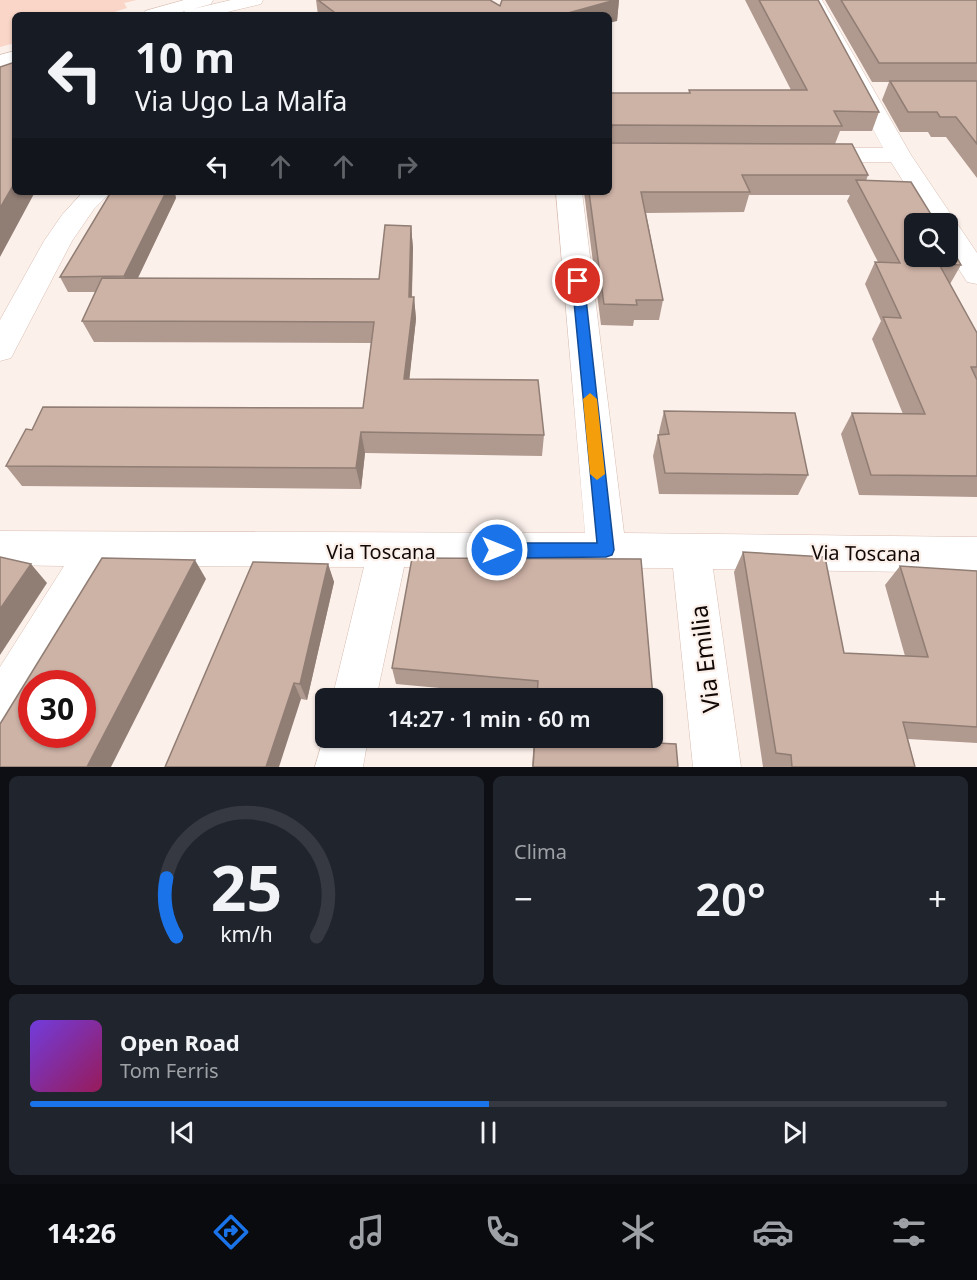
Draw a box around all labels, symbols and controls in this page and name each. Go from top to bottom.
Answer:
text: 10 m [135,28,235,85]
icon: left [36,36,114,114]
text: Via Ugo La Malfa [135,82,347,119]
icon: left [201,150,234,183]
icon: ahead [264,150,297,183]
icon: ahead [327,150,360,183]
icon: right [390,150,423,183]
map controls [904,213,958,267]
button: search [904,213,958,267]
pin [552,255,603,306]
icon: arrive [561,264,594,297]
position arrow [465,518,529,582]
street label: Via Toscana [326,538,436,565]
street label: Via Toscana [811,539,921,567]
street label: Via Emilia [681,603,727,715]
speed limit sign: 30 [18,670,96,748]
text: 14:27 · 1 min · 60 m [387,703,591,733]
text: Clima [514,838,567,865]
text: 25 [211,844,282,929]
text: 20° [695,868,766,929]
text: − [514,876,533,921]
text: + [928,876,947,921]
text: km/h [220,920,273,949]
text: Open Road [120,1027,240,1057]
text: Tom Ferris [120,1057,219,1084]
icon: previous [166,1116,199,1149]
icon: pause [472,1116,505,1149]
icon: next [778,1116,811,1149]
icon: directions [210,1211,252,1253]
icon: music [346,1211,388,1253]
icon: phone [481,1211,523,1253]
icon: climate [617,1211,659,1253]
icon: car [752,1211,794,1253]
icon: filters [888,1211,930,1253]
text: 14:26 [47,1214,116,1251]

